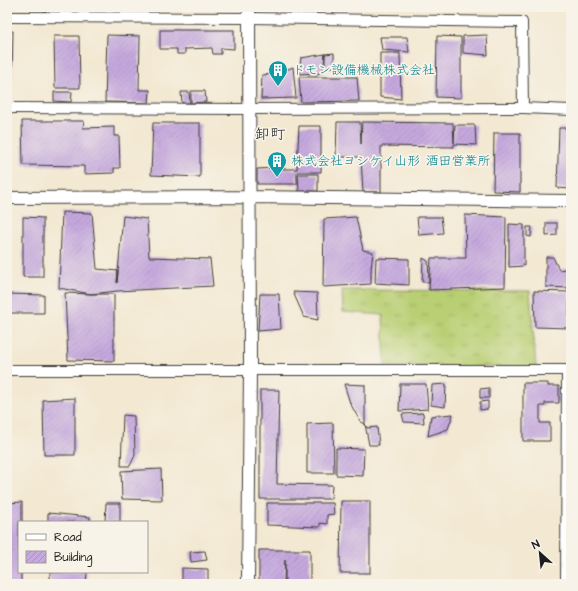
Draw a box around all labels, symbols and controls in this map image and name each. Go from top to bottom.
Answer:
building icon: ドモン設備機械株式会社 [267,59,289,87]
place label: ドモン設備機械株式会社 [292,61,435,79]
district label: 卸町 [255,124,286,145]
building icon: 株式会社ヨシケイ山形 酒田営業所 [266,150,288,178]
place label: 株式会社ヨシケイ山形 酒田営業所 [291,152,490,170]
legend [18,521,148,573]
text: Road [54,529,82,546]
north arrow [520,533,560,573]
text: N [529,536,542,553]
text: Building [54,549,92,567]

